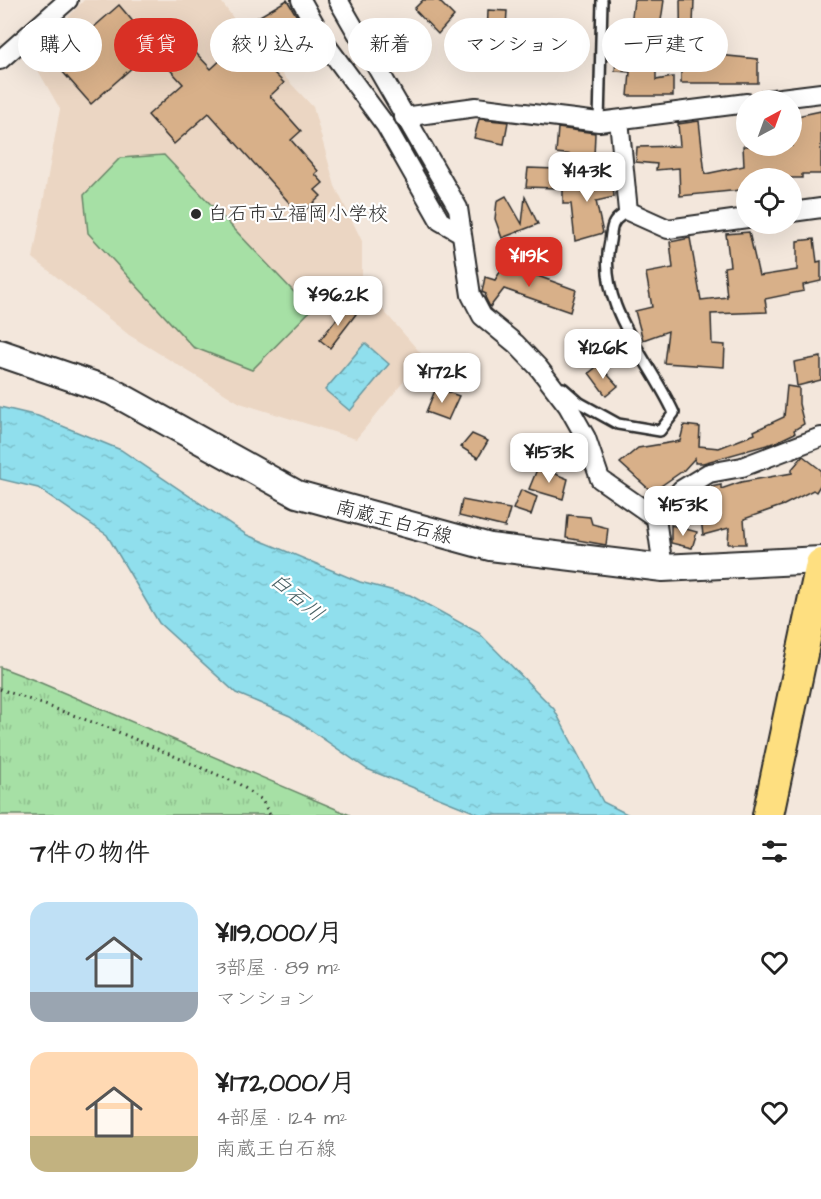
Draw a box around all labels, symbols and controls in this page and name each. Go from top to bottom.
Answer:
chip: 購入 [18,18,102,72]
chip: 賃貸 [114,18,198,72]
chip: 絞り込み [210,18,336,72]
chip: 新着 [348,18,432,72]
chip: マンション [444,18,590,72]
chip: 一戸建て [602,18,728,72]
north arrow [736,90,802,156]
map controls [736,90,802,234]
pin: ¥143K [545,152,629,203]
text: ¥143K [562,157,612,185]
button: locate [736,168,802,234]
place label: 白石市立福岡小学校 [208,200,388,228]
marker: 白石市立福岡小学校 [189,207,203,221]
pin: ¥119K [487,237,571,288]
text: ¥119K [509,242,549,270]
pin: ¥96.2K [289,276,387,327]
text: ¥96.2K [308,281,368,309]
pin: ¥126K [561,329,645,380]
text: ¥126K [578,334,628,362]
pin: ¥172K [400,353,484,404]
text: ¥172K [417,358,467,386]
pin: ¥153K [507,433,591,484]
text: ¥153K [524,438,574,466]
pin: ¥153K [641,486,725,537]
text: ¥153K [658,491,708,519]
street label: 南蔵王白石線 [332,493,456,551]
water label: 白石川 [264,566,330,628]
text: 7件の物件 [30,835,150,871]
icon: filters [758,835,791,868]
text: ¥119,000/月 [216,915,343,951]
icon: home [78,926,150,998]
icon: heart [758,946,791,979]
text: 3部屋 · 89 m² [216,954,340,982]
text: マンション [216,985,315,1013]
text: ¥172,000/月 [216,1065,356,1101]
icon: home [78,1076,150,1148]
icon: heart [758,1096,791,1129]
text: 4部屋 · 124 m² [216,1104,347,1132]
text: 南蔵王白石線 [216,1135,336,1163]

